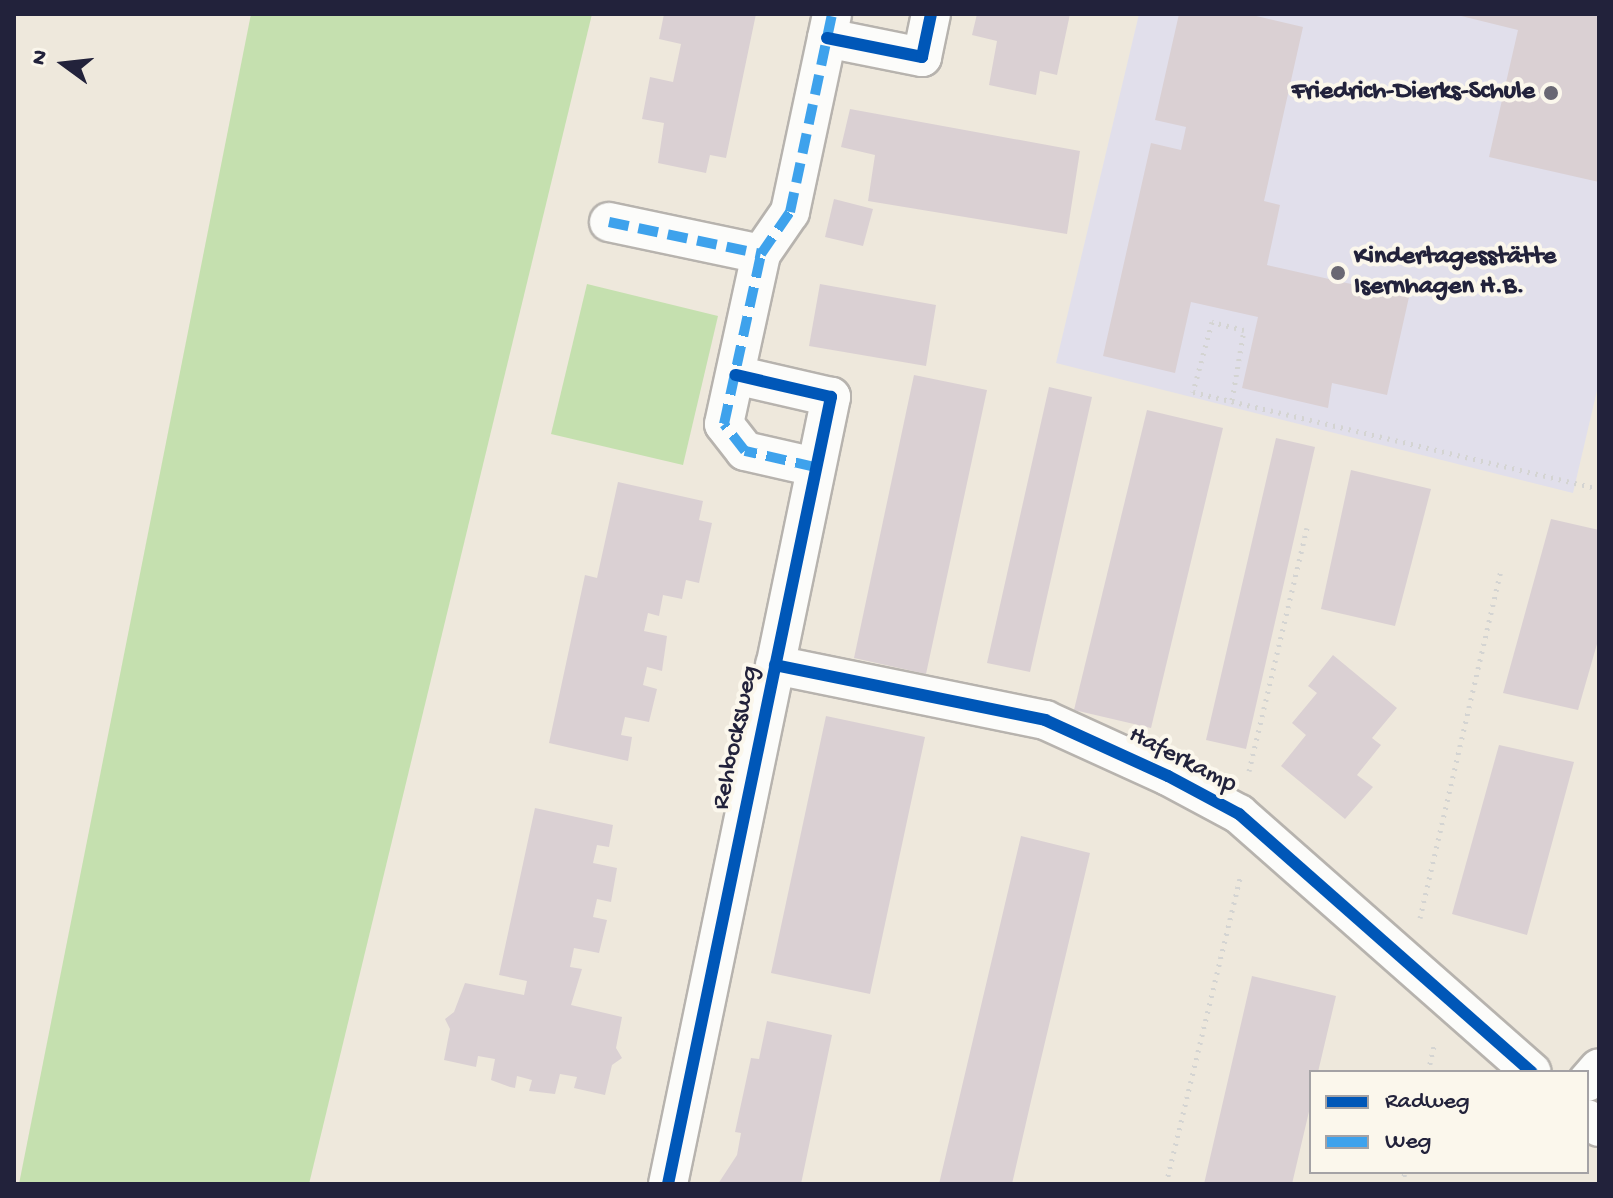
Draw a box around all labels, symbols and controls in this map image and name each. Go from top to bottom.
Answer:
north arrow [24,24,104,104]
text: N [26,47,55,68]
place label: Friedrich-Dierks-Schule [1292,77,1535,109]
marker: Friedrich-Dierks-Schule [1542,84,1560,102]
place label: Kindertagesstätte Isernhagen H.B. [1354,242,1556,304]
marker: Kindertagesstätte Isernhagen H.B. [1329,264,1347,282]
street label: Rehbocksweg [707,663,767,813]
street label: Haferkamp [1123,721,1241,801]
legend [1309,1070,1589,1174]
text: Radweg [1385,1088,1470,1117]
text: Weg [1385,1128,1431,1157]

